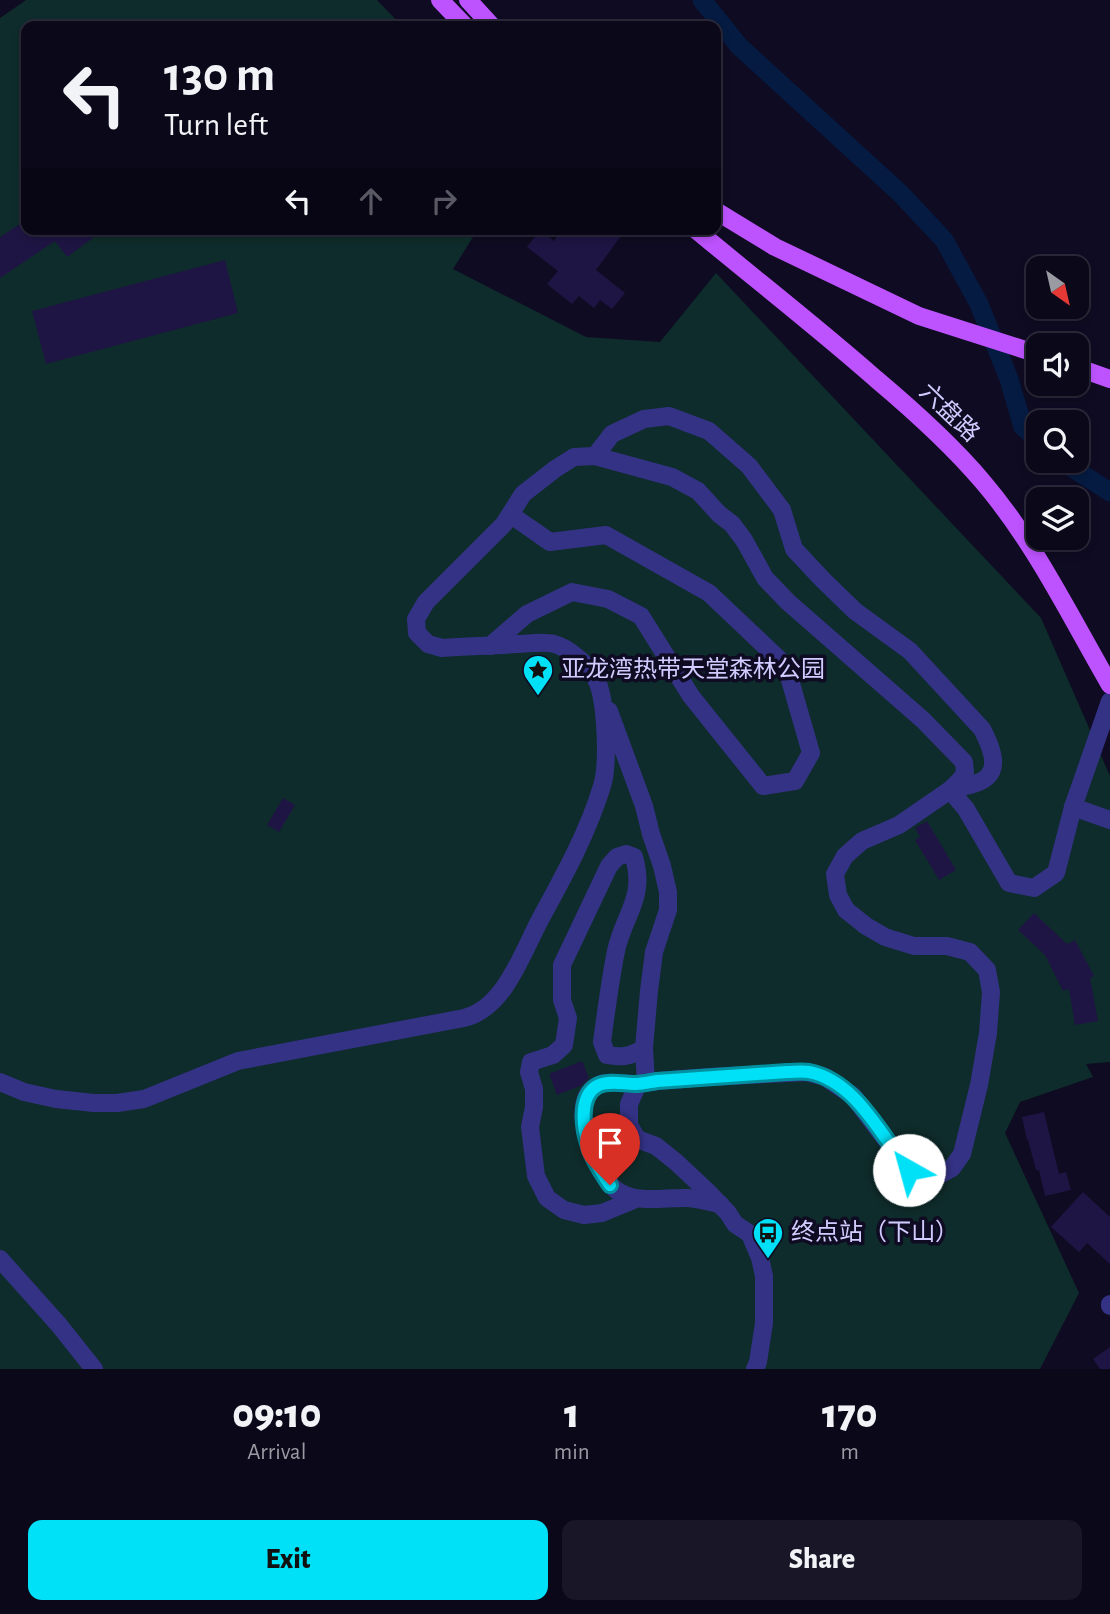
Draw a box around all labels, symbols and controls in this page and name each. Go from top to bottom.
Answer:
icon: left [49,49,140,140]
text: 130 m [164,51,275,100]
text: Turn left [164,109,268,141]
icon: left [279,182,317,220]
icon: ahead [352,182,390,220]
icon: right [425,182,463,220]
north arrow [1026,256,1088,318]
map controls [1026,256,1089,550]
button: sound [1026,333,1089,396]
street label: 六盘路 [915,378,985,447]
button: search [1026,410,1089,473]
button: layers [1026,487,1089,550]
place icon: 亚龙湾热带天堂森林公园 [521,653,555,697]
place label: 亚龙湾热带天堂森林公园 [561,656,825,682]
pin [580,1113,640,1185]
icon: arrive [591,1124,629,1162]
position arrow [872,1133,946,1207]
bus stop icon: 终点站（下山） [751,1216,785,1260]
place label: 终点站（下山） [791,1219,959,1245]
text: 09:10 [232,1393,321,1435]
text: 1 [564,1393,579,1435]
text: 170 [822,1393,878,1435]
text: Arrival [247,1441,306,1464]
text: min [554,1441,590,1464]
text: m [841,1441,859,1464]
button: Exit [28,1520,548,1600]
button: Share [562,1520,1082,1600]

